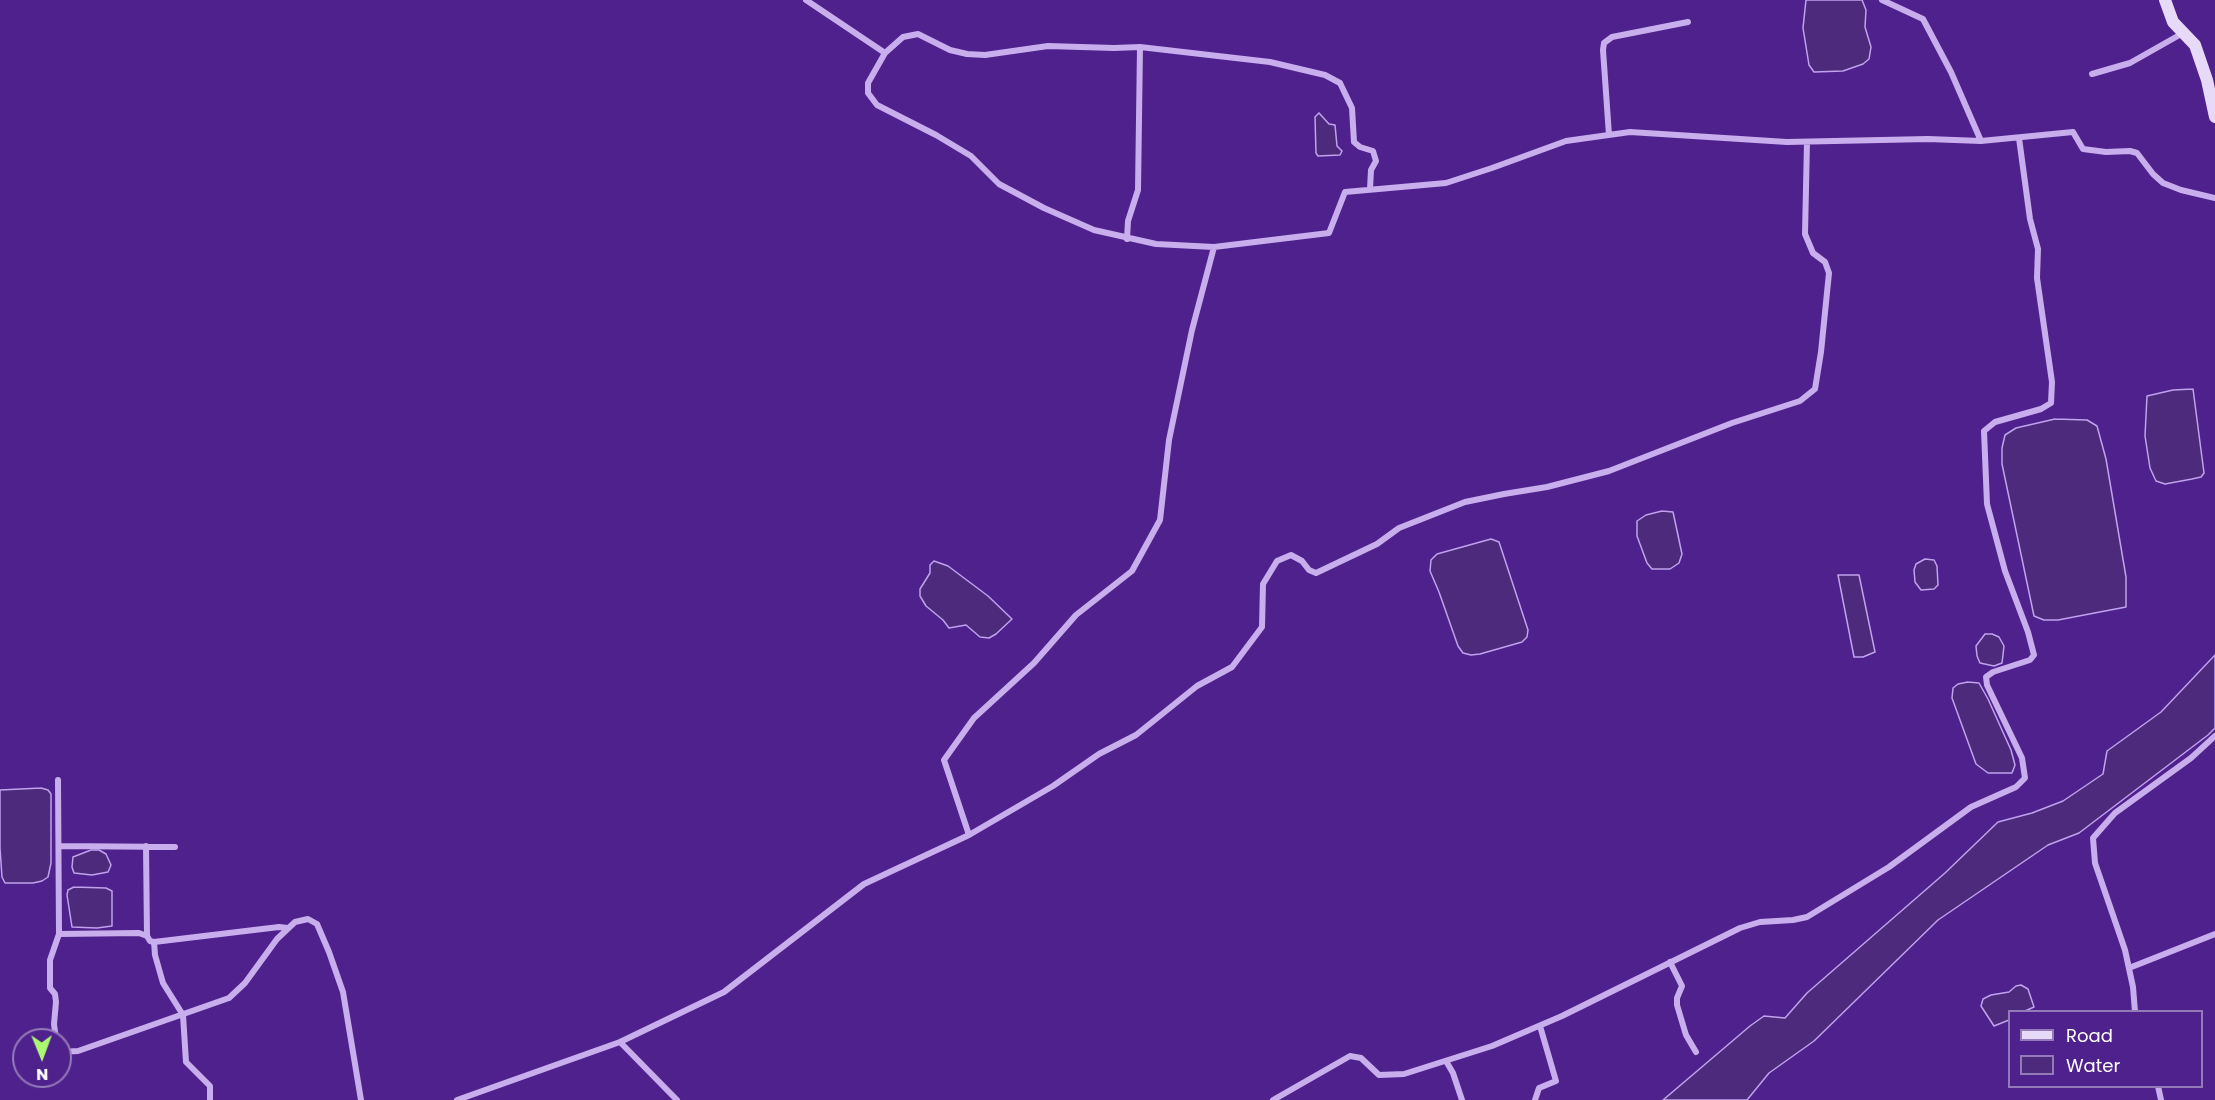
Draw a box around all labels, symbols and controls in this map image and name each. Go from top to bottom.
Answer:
legend [2008,1010,2203,1088]
text: Road [2066,1023,2113,1048]
north arrow [12,1028,72,1088]
text: Water [2066,1053,2120,1078]
text: N [36,1063,49,1086]

